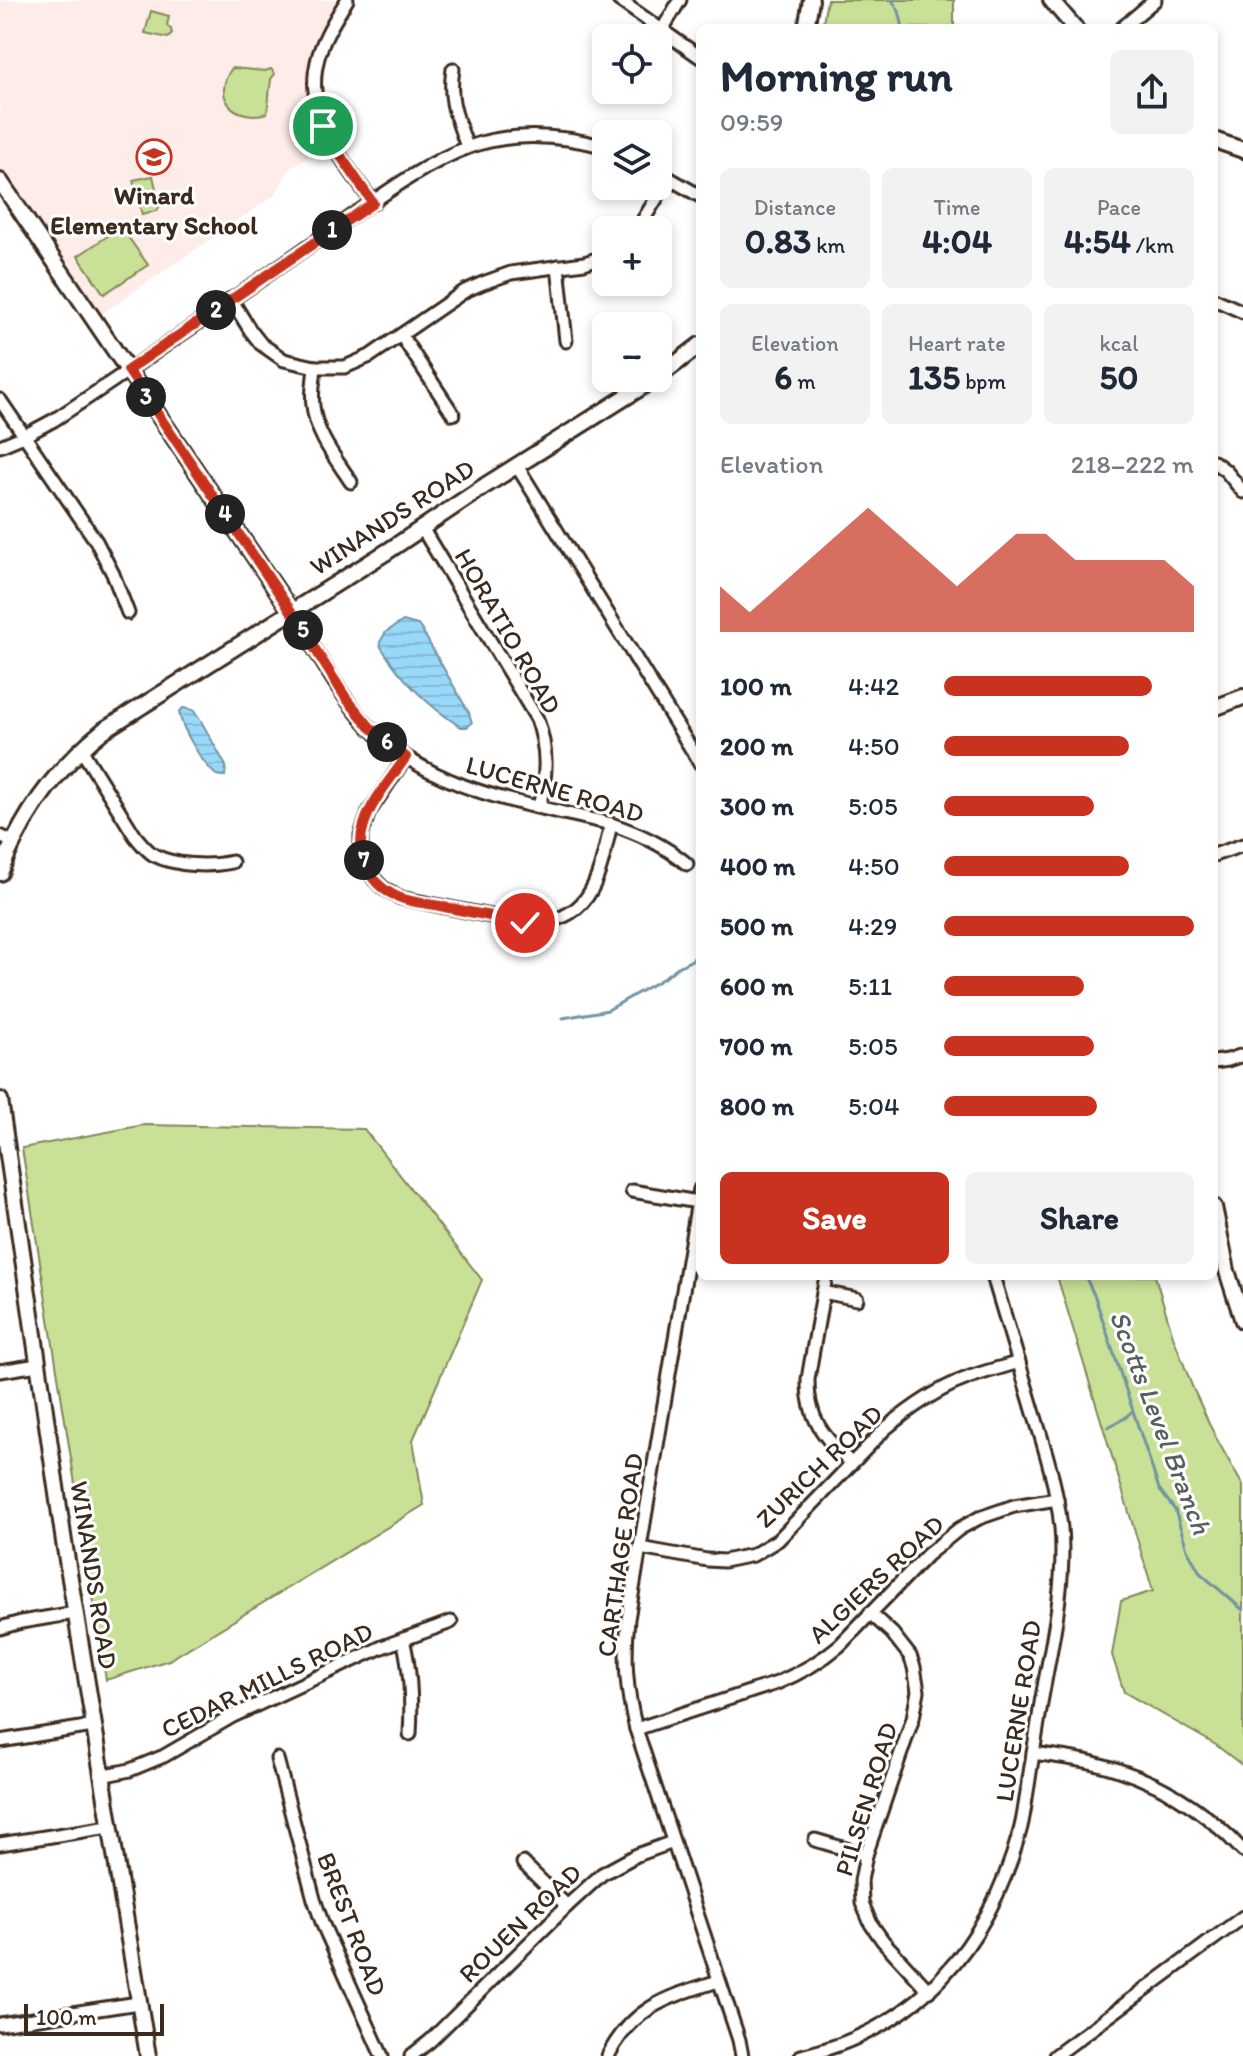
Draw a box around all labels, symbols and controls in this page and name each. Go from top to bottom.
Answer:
map controls [592,24,672,392]
button: locate [592,24,672,104]
text: Morning run [720,49,953,102]
button: share [1110,50,1194,134]
pin [289,92,357,160]
icon: arrive [301,104,345,148]
text: 09:59 [720,106,783,138]
button: layers [592,120,672,200]
school or university icon: Winard Elementary School [135,138,173,176]
place label: Winard Elementary School [50,179,258,241]
text: Distance [754,194,836,221]
text: Time [934,194,980,221]
text: Pace [1097,194,1141,221]
pin: 1 [312,210,352,250]
text: 1 [327,216,337,243]
button: + [592,216,672,296]
text: 0.83 [745,221,811,262]
text: 4:04 [922,221,992,262]
text: 4:54 [1064,221,1131,262]
text: km [811,232,845,259]
text: /km [1131,232,1174,259]
pin: 2 [196,290,236,330]
text: 2 [210,296,222,323]
button: − [592,312,672,392]
text: Elevation [751,330,839,357]
text: Heart rate [908,330,1006,357]
text: kcal [1099,330,1139,357]
text: 6 [774,357,792,398]
text: 135 [908,357,960,398]
text: 50 [1100,357,1138,398]
text: m [792,368,816,395]
text: bpm [960,368,1006,395]
pin: 3 [126,377,166,417]
text: 3 [140,383,152,410]
text: Elevation [720,448,823,480]
text: 218–222 m [1071,448,1194,480]
street label: WINANDS ROAD [304,452,480,582]
pin: 4 [205,494,245,534]
text: 4 [218,500,232,527]
street label: HORATIO ROAD [448,542,568,720]
pin: 5 [283,610,323,650]
text: 5 [297,616,309,643]
text: 100 m [720,670,792,702]
text: 4:42 [848,670,899,702]
pin: 6 [367,722,407,762]
text: 6 [381,728,393,755]
text: 200 m [720,730,793,762]
text: 4:50 [848,730,900,762]
street label: LUCERNE ROAD [462,748,648,830]
text: 300 m [720,790,794,822]
text: 5:05 [848,790,898,822]
pin: 7 [344,840,384,880]
text: 7 [359,846,369,873]
text: 400 m [720,850,795,882]
text: 4:50 [848,850,900,882]
pin [491,889,559,957]
icon: check [503,901,547,945]
text: 500 m [720,910,793,942]
text: 4:29 [848,910,897,942]
text: 600 m [720,970,794,1002]
text: 5:11 [848,970,892,1002]
text: 700 m [720,1030,793,1062]
text: 5:05 [848,1030,898,1062]
text: 800 m [720,1090,794,1122]
text: 5:04 [848,1090,900,1122]
button: Save [720,1172,949,1264]
button: Share [965,1172,1194,1264]
water label: Scotts Level Branch [1103,1305,1220,1539]
street label: ZURICH ROAD [749,1397,889,1535]
street label: CARTHAGE ROAD [590,1451,650,1659]
street label: WINANDS ROAD [63,1479,125,1671]
street label: ALGIERS ROAD [801,1508,951,1650]
street label: CEDAR MILLS ROAD [156,1615,378,1745]
street label: LUCERNE ROAD [988,1618,1048,1804]
street label: PILSEN ROAD [827,1718,905,1880]
street label: BREST ROAD [310,1848,394,2000]
street label: ROUEN ROAD [452,1856,588,1990]
scale bar [24,2000,164,2036]
text: 100 m [36,2004,97,2031]

